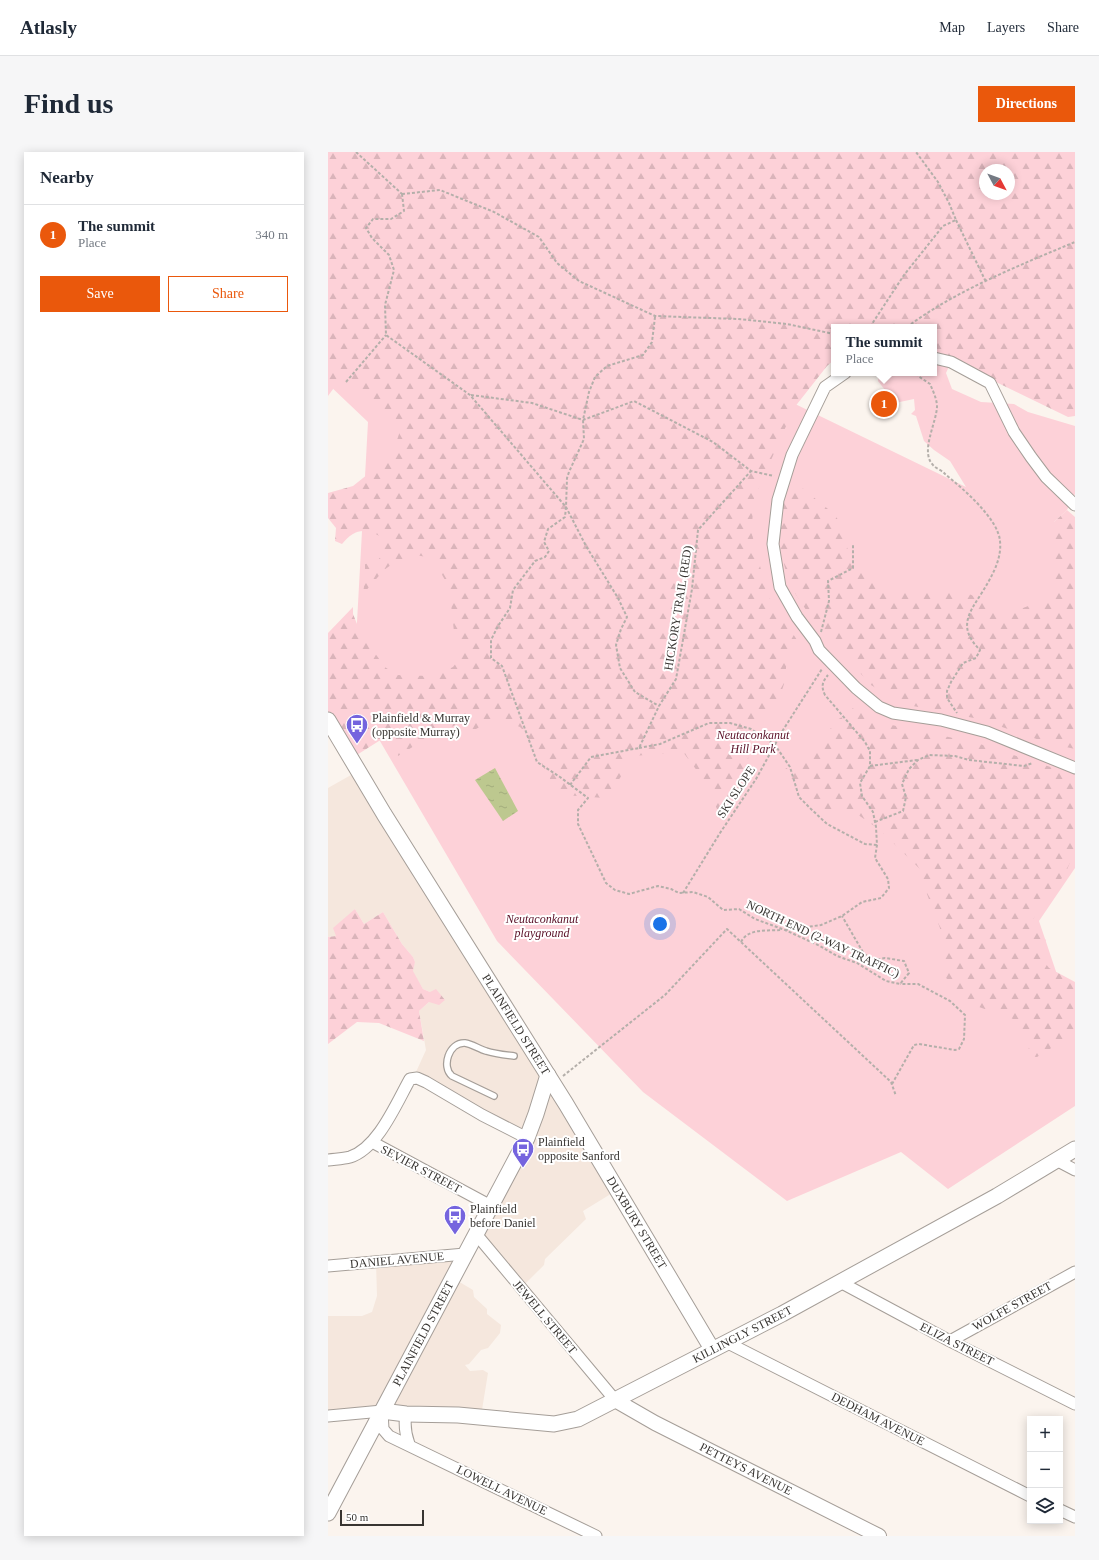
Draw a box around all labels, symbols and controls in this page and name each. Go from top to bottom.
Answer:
text: Atlasly [20,17,77,38]
text: Map [939,20,965,35]
text: Layers [987,20,1025,35]
text: Share [1047,20,1079,35]
button: Directions [978,86,1075,122]
text: Find us [24,88,114,119]
north arrow [979,164,1015,200]
text: Nearby [40,168,94,187]
text: The summit [78,218,155,234]
text: 1 [50,227,56,242]
text: 340 m [255,227,288,242]
text: Place [78,235,106,250]
button: Save [40,276,160,312]
button: Share [168,276,288,312]
popup [831,324,937,376]
text: The summit [845,334,923,350]
text: Place [845,351,874,366]
pin: 1 [871,389,897,419]
street label: HICKORY TRAIL (RED) [661,545,695,671]
place label: Plainfield & Murray (opposite Murray) [372,711,470,739]
bus stop icon: Plainfield & Murray (opposite Murray) [344,712,370,745]
park label: Neutaconkanut Hill Park [716,728,790,756]
street label: SKI SLOPE [714,763,758,821]
street label: NORTH END (2-WAY TRAFFIC) [744,897,902,981]
park label: Neutaconkanut playground [505,912,579,940]
your location [650,914,670,934]
street label: PLAINFIELD STREET [479,971,553,1078]
place label: Plainfield opposite Sanford [538,1135,620,1163]
bus stop icon: Plainfield opposite Sanford [510,1136,536,1169]
street label: SEVIER STREET [378,1142,464,1196]
street label: DUXBURY STREET [604,1174,670,1272]
place label: Plainfield before Daniel [470,1202,536,1230]
bus stop icon: Plainfield before Daniel [442,1203,468,1236]
street label: DANIEL AVENUE [349,1249,445,1271]
street label: JEWELL STREET [510,1277,580,1357]
street label: PLAINFIELD STREET [390,1278,457,1388]
street label: WOLFE STREET [970,1278,1055,1334]
street label: KILLINGLY STREET [690,1302,795,1366]
street label: ELIZA STREET [918,1319,997,1369]
street label: DEDHAM AVENUE [829,1389,927,1449]
map controls [1027,1416,1063,1524]
button: + [1027,1416,1063,1452]
street label: PETTEYS AVENUE [697,1440,794,1498]
button: − [1027,1452,1063,1488]
street label: LOWELL AVENUE [454,1462,550,1518]
button: layers [1027,1488,1063,1524]
scale bar [340,1508,424,1527]
text: 50 m [346,1511,368,1523]

